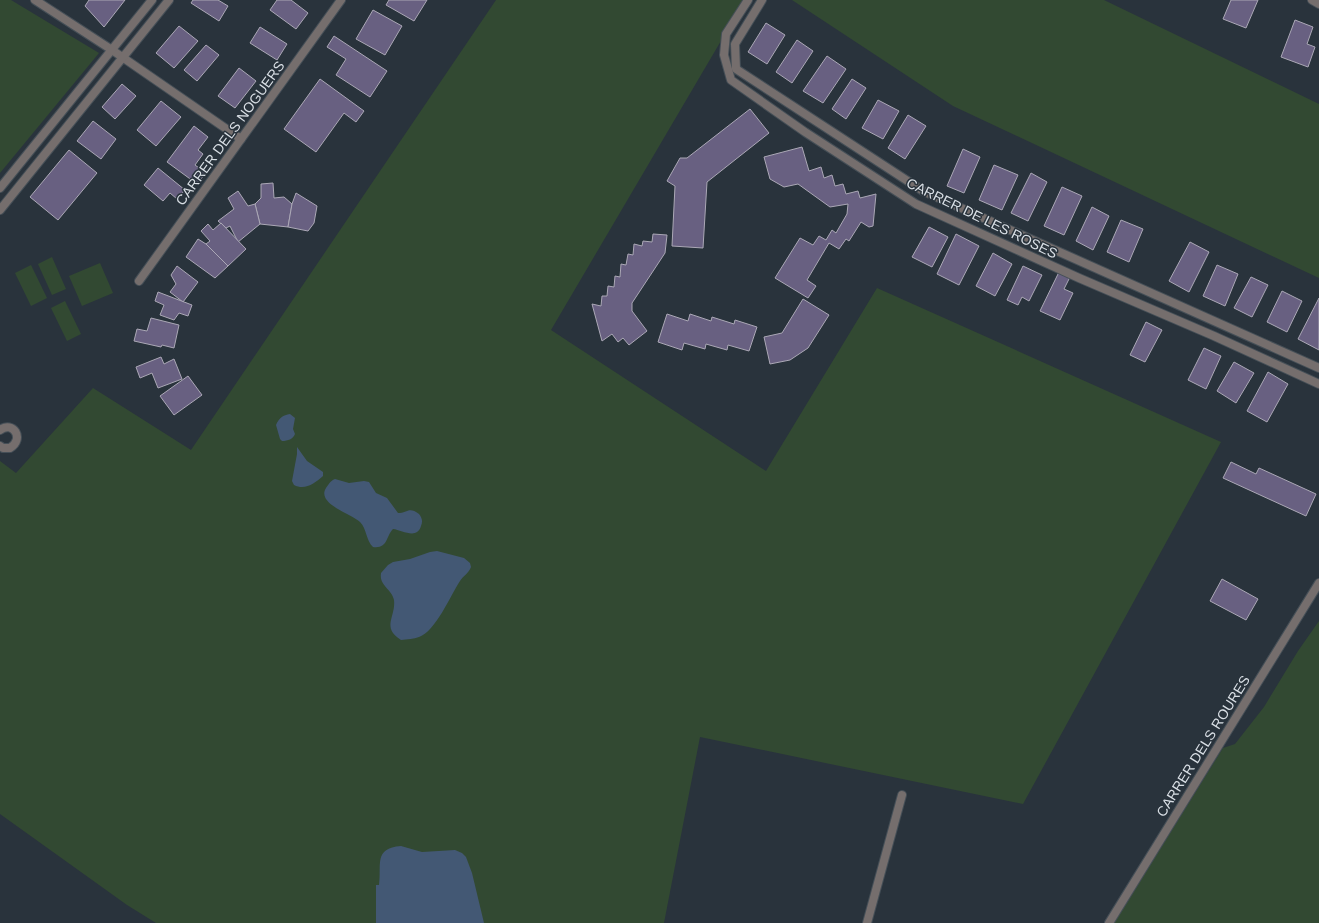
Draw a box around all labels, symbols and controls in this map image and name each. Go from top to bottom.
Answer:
street label: CARRER DELS NOGUERS [172,58,288,208]
street label: CARRER DE LES ROSES [904,174,1060,262]
street label: CARRER DELS ROURES [1153,672,1253,820]

